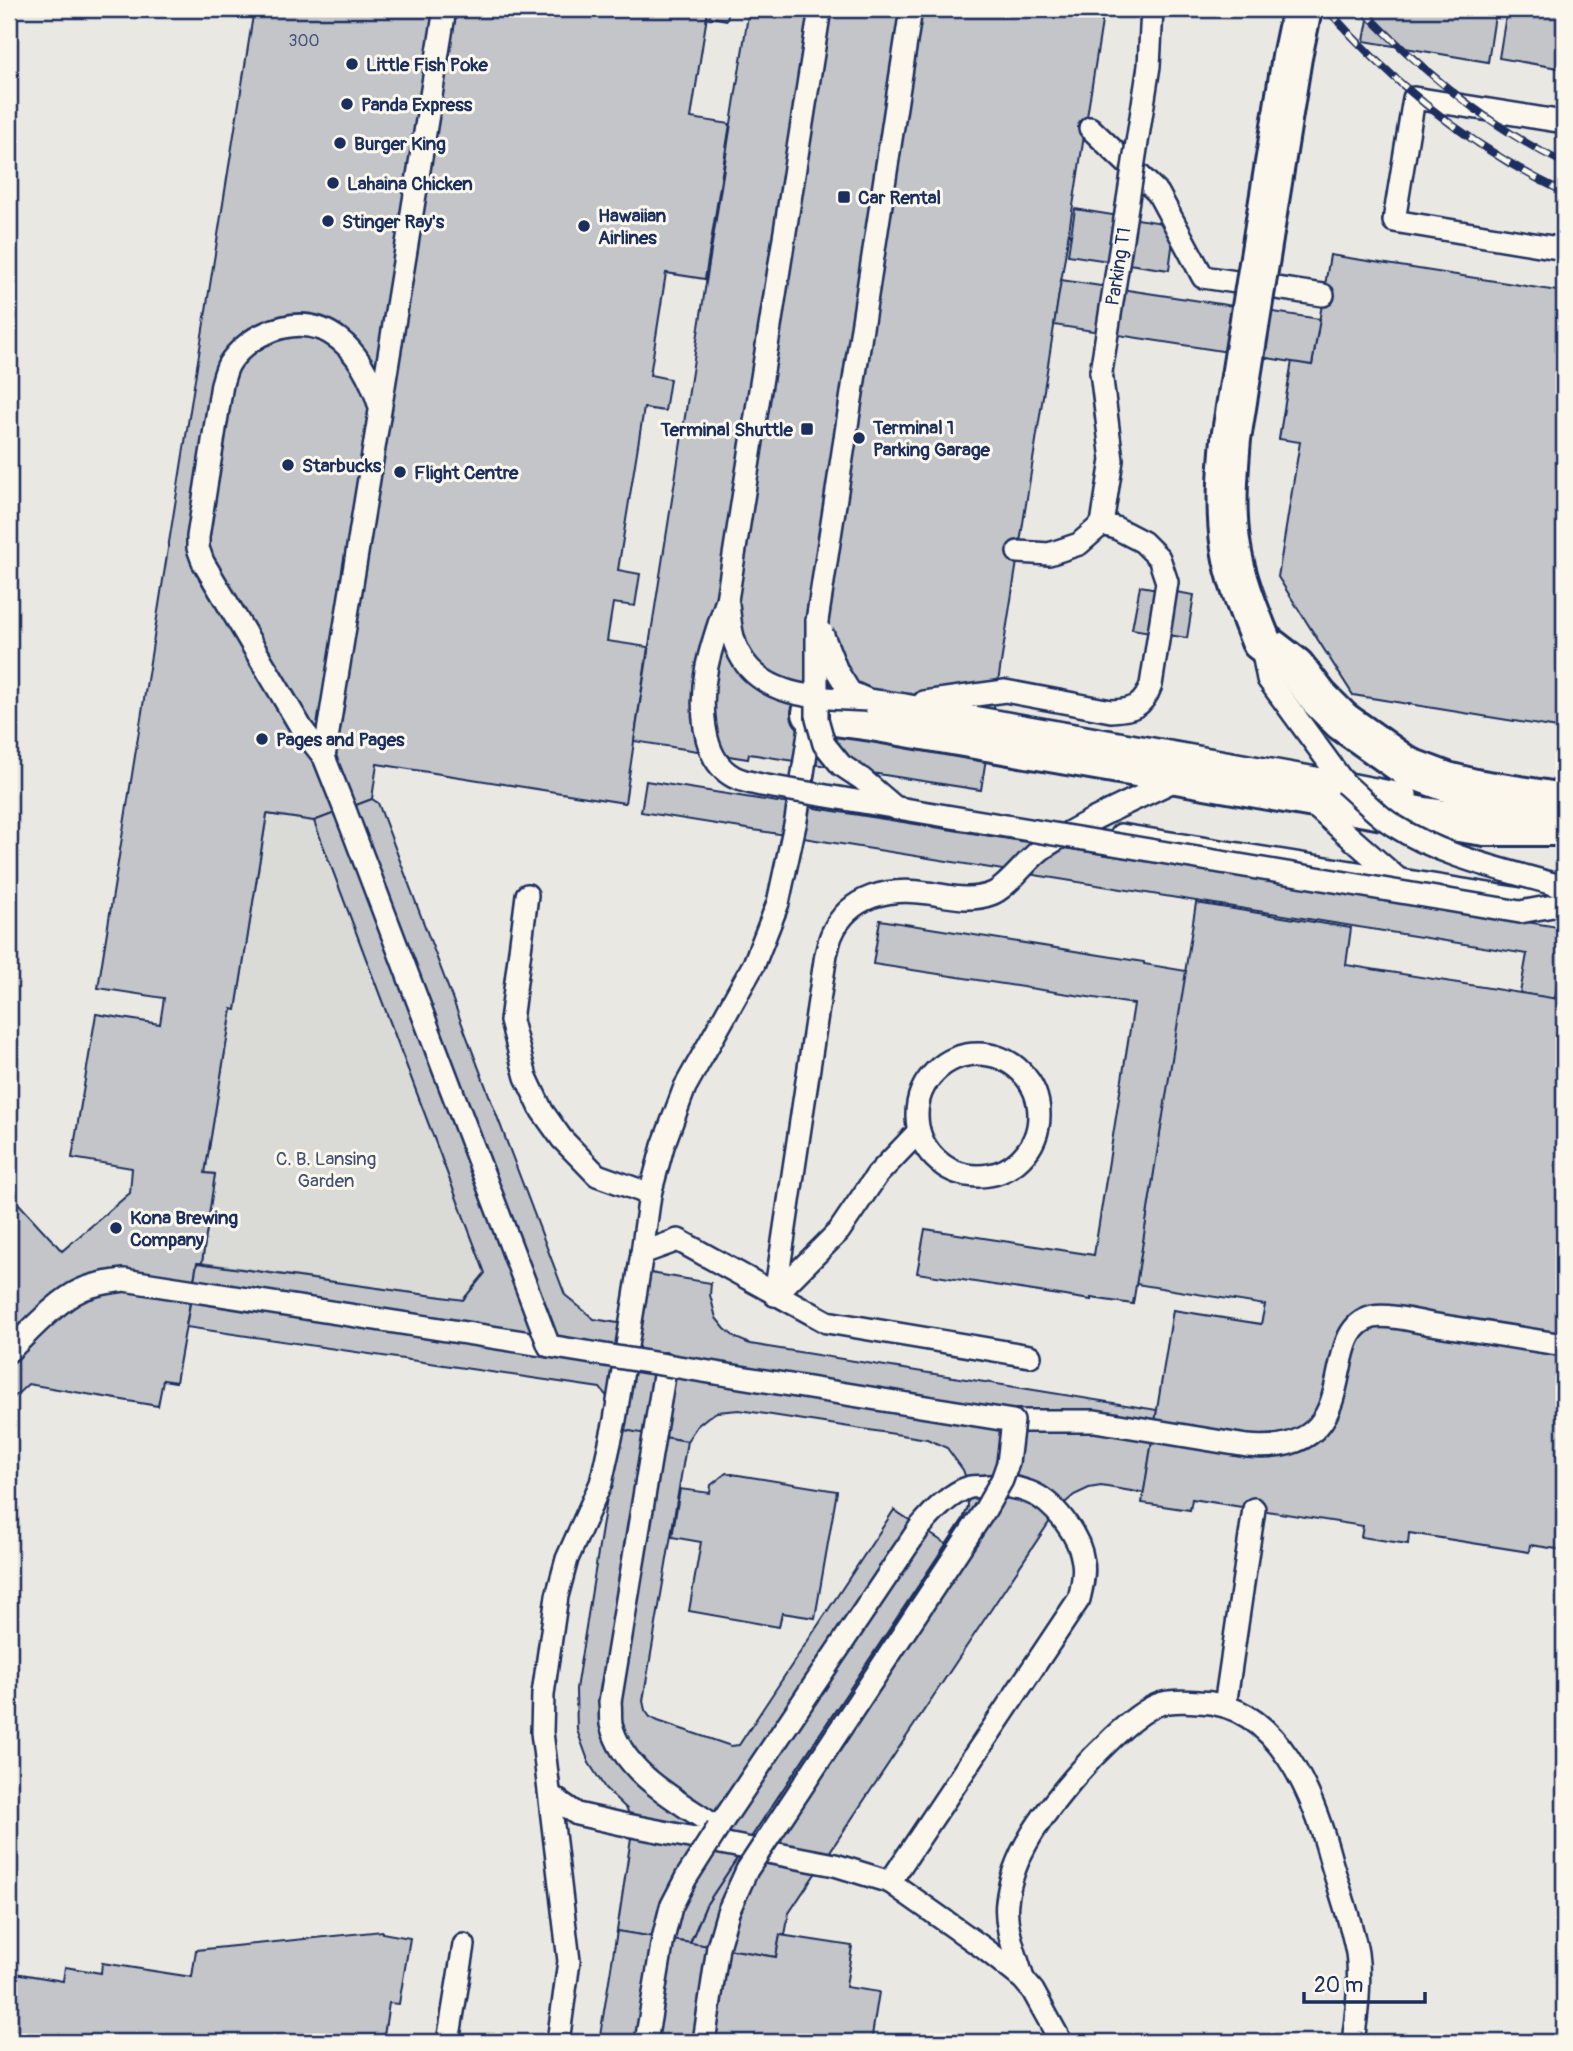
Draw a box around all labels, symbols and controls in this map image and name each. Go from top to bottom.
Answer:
house number: 300 [289,31,319,51]
place label: Little Fish Poke [366,53,488,77]
marker: Little Fish Poke [344,56,360,72]
place label: Panda Express [361,93,473,117]
marker: Panda Express [339,96,355,112]
place label: Burger King [354,132,446,156]
marker: Burger King [332,135,348,151]
place label: Lahaina Chicken [347,172,473,196]
marker: Lahaina Chicken [325,175,341,191]
place label: Car Rental [858,186,941,210]
marker: Car Rental [836,189,852,205]
place label: Hawaiian Airlines [598,204,667,250]
place label: Stinger Ray's [342,210,445,234]
marker: Stinger Ray's [320,213,336,229]
marker: Hawaiian Airlines [576,218,592,234]
street label: Parking T1 [1101,226,1137,307]
place label: Terminal 1 Parking Garage [872,416,991,462]
place label: Terminal Shuttle [659,418,794,442]
marker: Terminal Shuttle [799,421,815,437]
marker: Terminal 1 Parking Garage [851,430,867,446]
place label: Starbucks [302,454,382,478]
marker: Starbucks [280,457,296,473]
place label: Flight Centre [414,461,519,485]
marker: Flight Centre [392,464,408,480]
place label: Pages and Pages [276,728,405,752]
marker: Pages and Pages [254,731,270,747]
park label: C. B. Lansing Garden [276,1147,376,1193]
place label: Kona Brewing Company [130,1206,238,1252]
marker: Kona Brewing Company [108,1220,124,1236]
scale bar [1304,1960,1424,2004]
text: 20 m [1314,1972,1363,1999]

